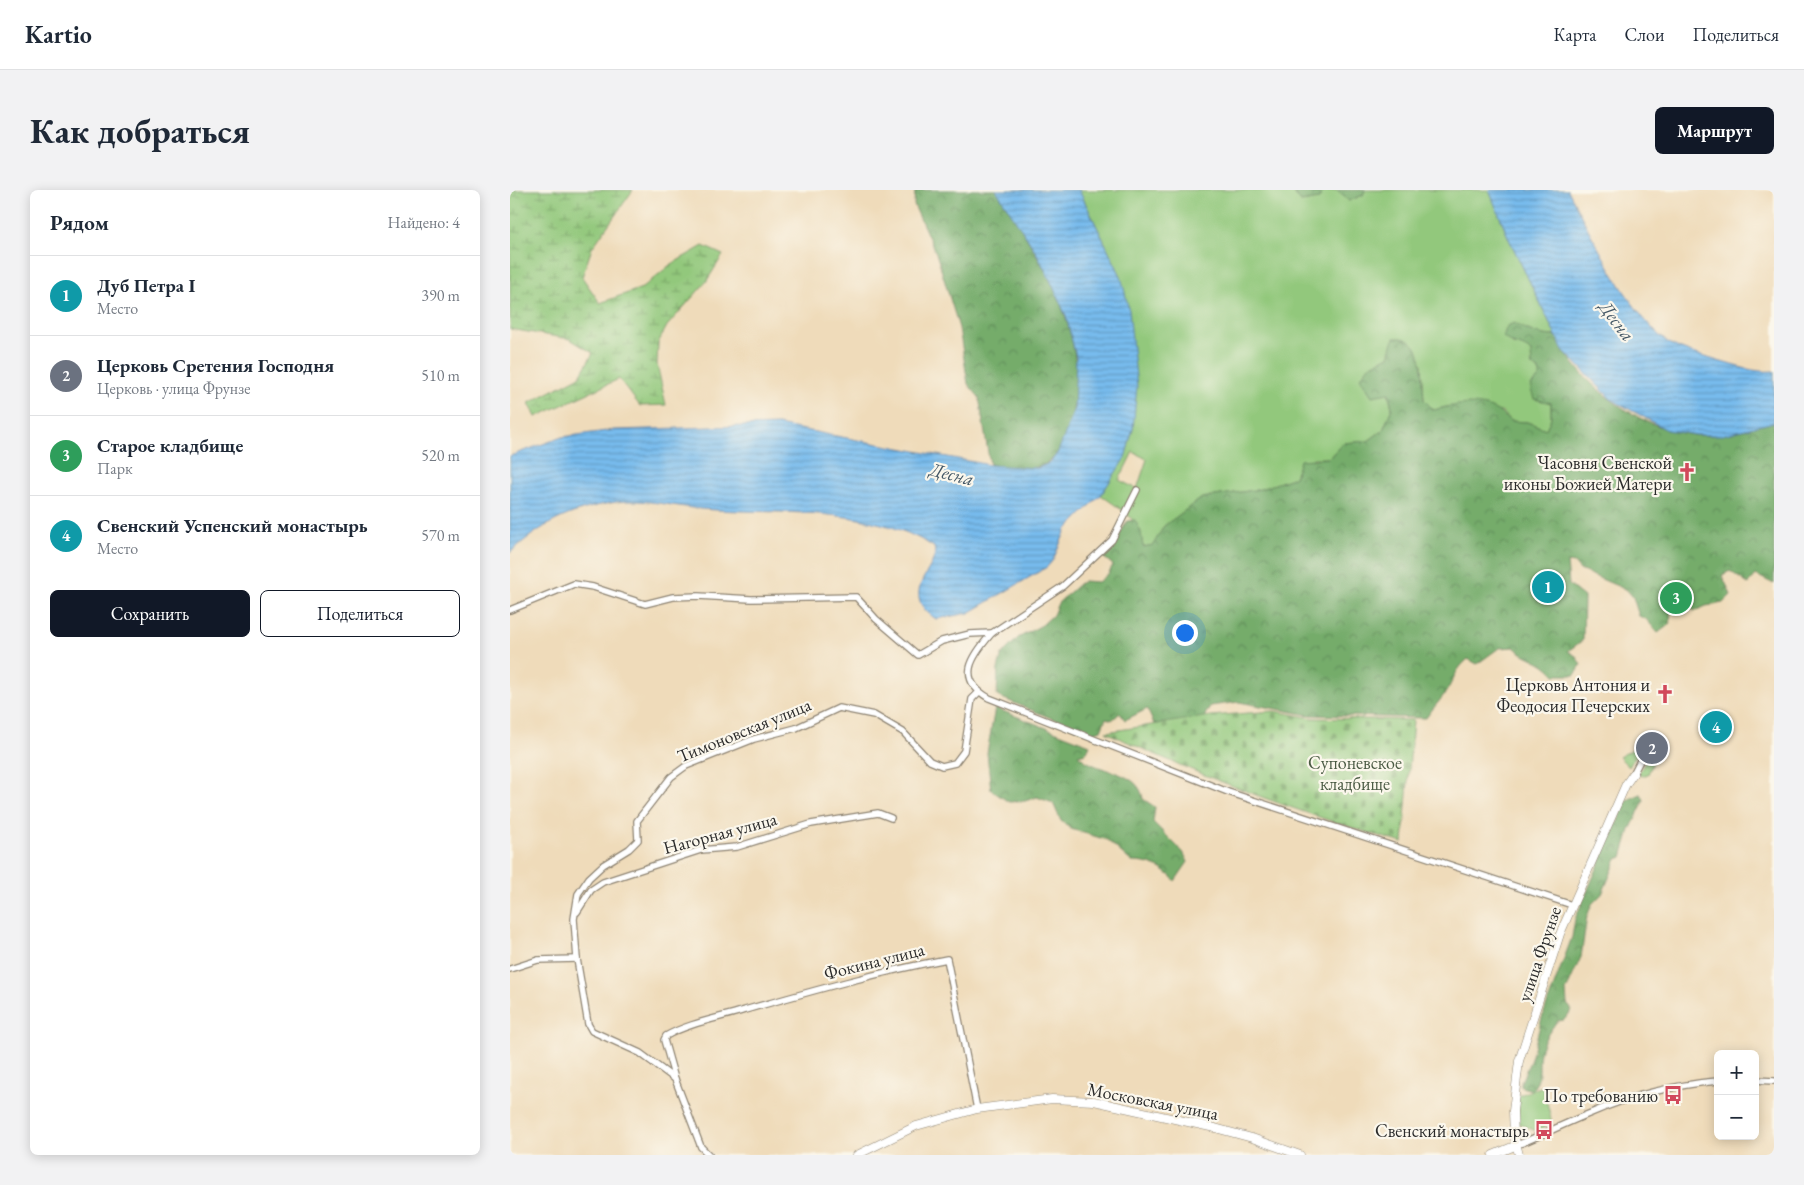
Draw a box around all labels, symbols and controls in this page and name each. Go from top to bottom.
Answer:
text: Kartio [25,19,92,50]
text: Карта [1554,23,1597,46]
text: Слои [1625,23,1664,46]
text: Поделиться [1692,23,1779,46]
button: Маршрут [1655,107,1774,154]
text: Как добраться [30,108,250,153]
text: Рядом [50,209,109,236]
text: Найдено: 4 [388,212,460,233]
text: Дуб Петра I [97,273,195,298]
text: 1 [62,285,70,306]
text: 390 m [421,285,460,306]
water label: Десна [1593,294,1640,346]
text: Место [97,298,138,319]
text: Церковь Сретения Господня [97,353,334,378]
text: 2 [62,365,70,386]
text: 510 m [421,365,460,386]
text: Церковь · улица Фрунзе [97,378,250,399]
text: Старое кладбище [97,433,243,458]
text: 3 [62,445,70,466]
text: 520 m [421,445,460,466]
place label: Часовня Свенской иконы Божией Матери [1504,451,1672,495]
water label: Десна [926,456,976,491]
text: Парк [97,458,133,479]
church icon: Часовня Свенской иконы Божией Матери [1676,461,1698,483]
text: Свенский Успенский монастырь [97,513,368,538]
text: 4 [62,525,70,546]
text: 570 m [421,525,460,546]
text: Место [97,538,138,559]
pin: 1 [1532,568,1564,606]
pin: 3 [1660,579,1692,617]
button: Сохранить [50,590,250,637]
button: Поделиться [260,590,460,637]
your location [1172,620,1198,646]
place label: Церковь Антония и Феодосия Печерских [1496,673,1650,717]
church icon: Церковь Антония и Феодосия Печерских [1654,683,1676,705]
street label: Тимоновская улица [674,692,815,767]
pin: 4 [1700,708,1732,746]
pin: 2 [1636,729,1668,767]
park label: Супоневское кладбище [1308,751,1402,795]
street label: Нагорная улица [661,807,780,859]
street label: улица Фрунзе [1512,903,1566,1005]
street label: Фокина улица [821,937,928,985]
map controls [1714,1050,1759,1140]
button: + [1714,1050,1759,1095]
street label: Московская улица [1086,1077,1221,1125]
place label: По требованию [1544,1084,1658,1107]
bus stop icon: По требованию [1662,1084,1684,1106]
button: − [1714,1095,1759,1140]
place label: Свенский монастырь [1375,1119,1529,1142]
bus stop icon: Свенский монастырь [1533,1119,1555,1141]

